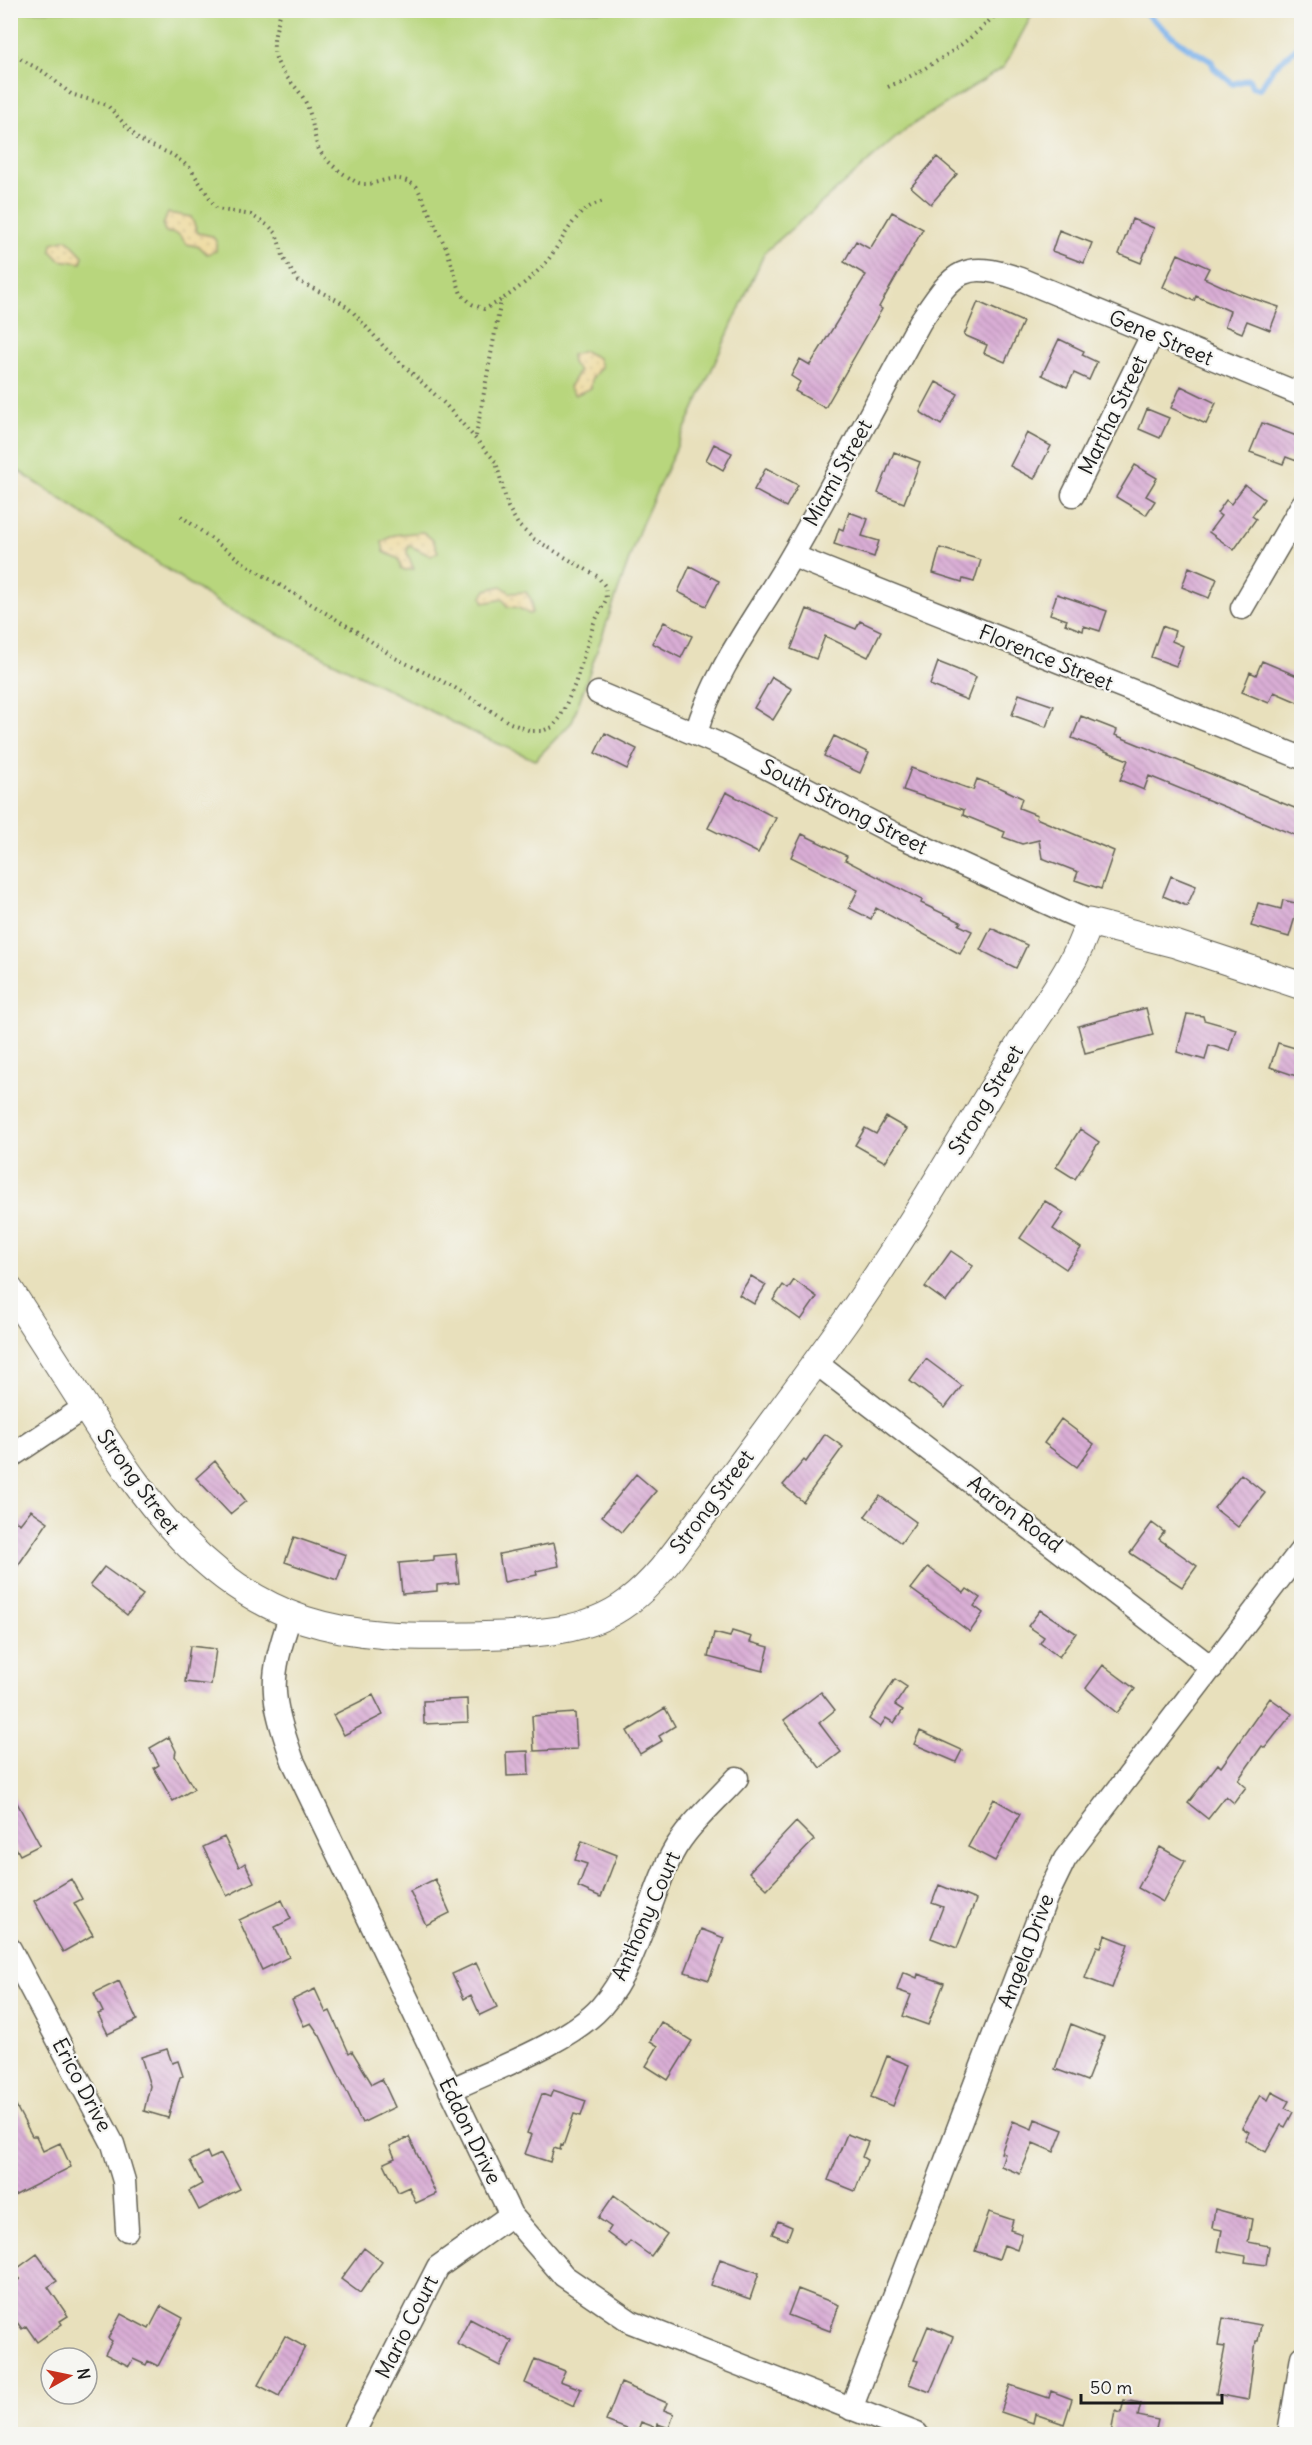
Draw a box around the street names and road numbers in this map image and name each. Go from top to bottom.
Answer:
street label: Gene Street [1105,303,1218,372]
street label: Martha Street [1072,351,1153,479]
street label: Miami Street [797,415,878,531]
street label: Florence Street [975,618,1117,697]
street label: South Strong Street [756,753,932,860]
street label: Strong Street [942,1040,1029,1160]
street label: Strong Street [91,1424,186,1540]
street label: Strong Street [664,1444,760,1559]
street label: Aaron Road [962,1469,1068,1558]
street label: Anthony Court [605,1847,686,1985]
street label: Angela Drive [991,1890,1060,2012]
street label: Erico Drive [46,2033,118,2136]
street label: Eddon Drive [433,2073,508,2189]
street label: Mario Court [369,2271,444,2383]

